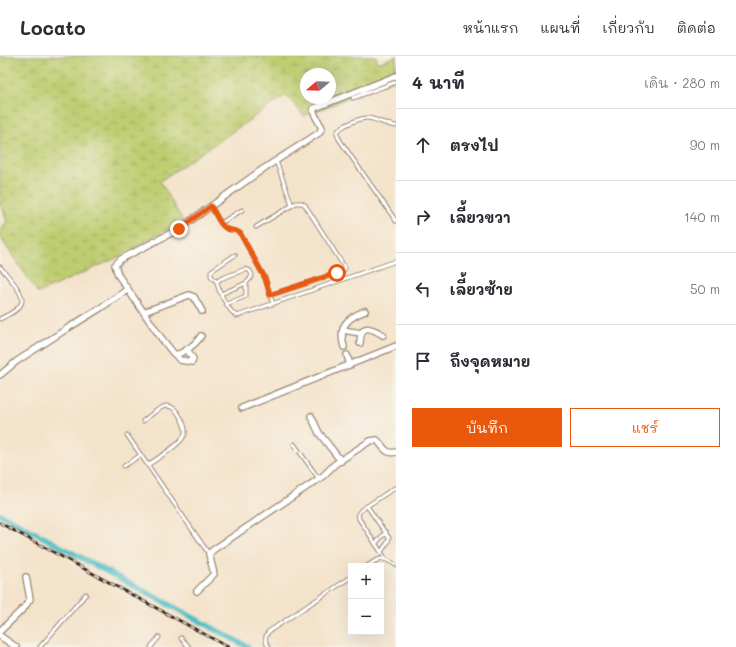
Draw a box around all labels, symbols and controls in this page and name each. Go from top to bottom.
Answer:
text: Locato [20,15,86,40]
text: หน้าแรก [463,18,519,37]
text: แผนที่ [541,18,581,37]
text: เกี่ยวกับ [603,18,655,37]
text: ติดต่อ [677,18,716,37]
north arrow [300,68,336,104]
text: 4 นาที [412,71,465,93]
text: เดิน · 280 m [644,74,720,91]
icon: ahead [412,134,434,156]
text: ตรงไป [450,135,499,155]
text: 90 m [690,136,720,153]
icon: right [412,206,434,228]
text: เลี้ยวขวา [450,207,511,227]
text: 140 m [684,208,720,225]
route end [170,220,188,238]
route start [328,264,346,282]
icon: left [412,278,434,300]
text: เลี้ยวซ้าย [450,279,513,299]
text: 50 m [690,280,720,297]
icon: arrive [412,350,434,372]
text: ถึงจุดหมาย [450,351,530,371]
button: บันทึก [412,408,562,447]
button: แชร์ [570,408,720,447]
map controls [348,563,384,635]
button: + [348,563,384,599]
button: − [348,599,384,635]

